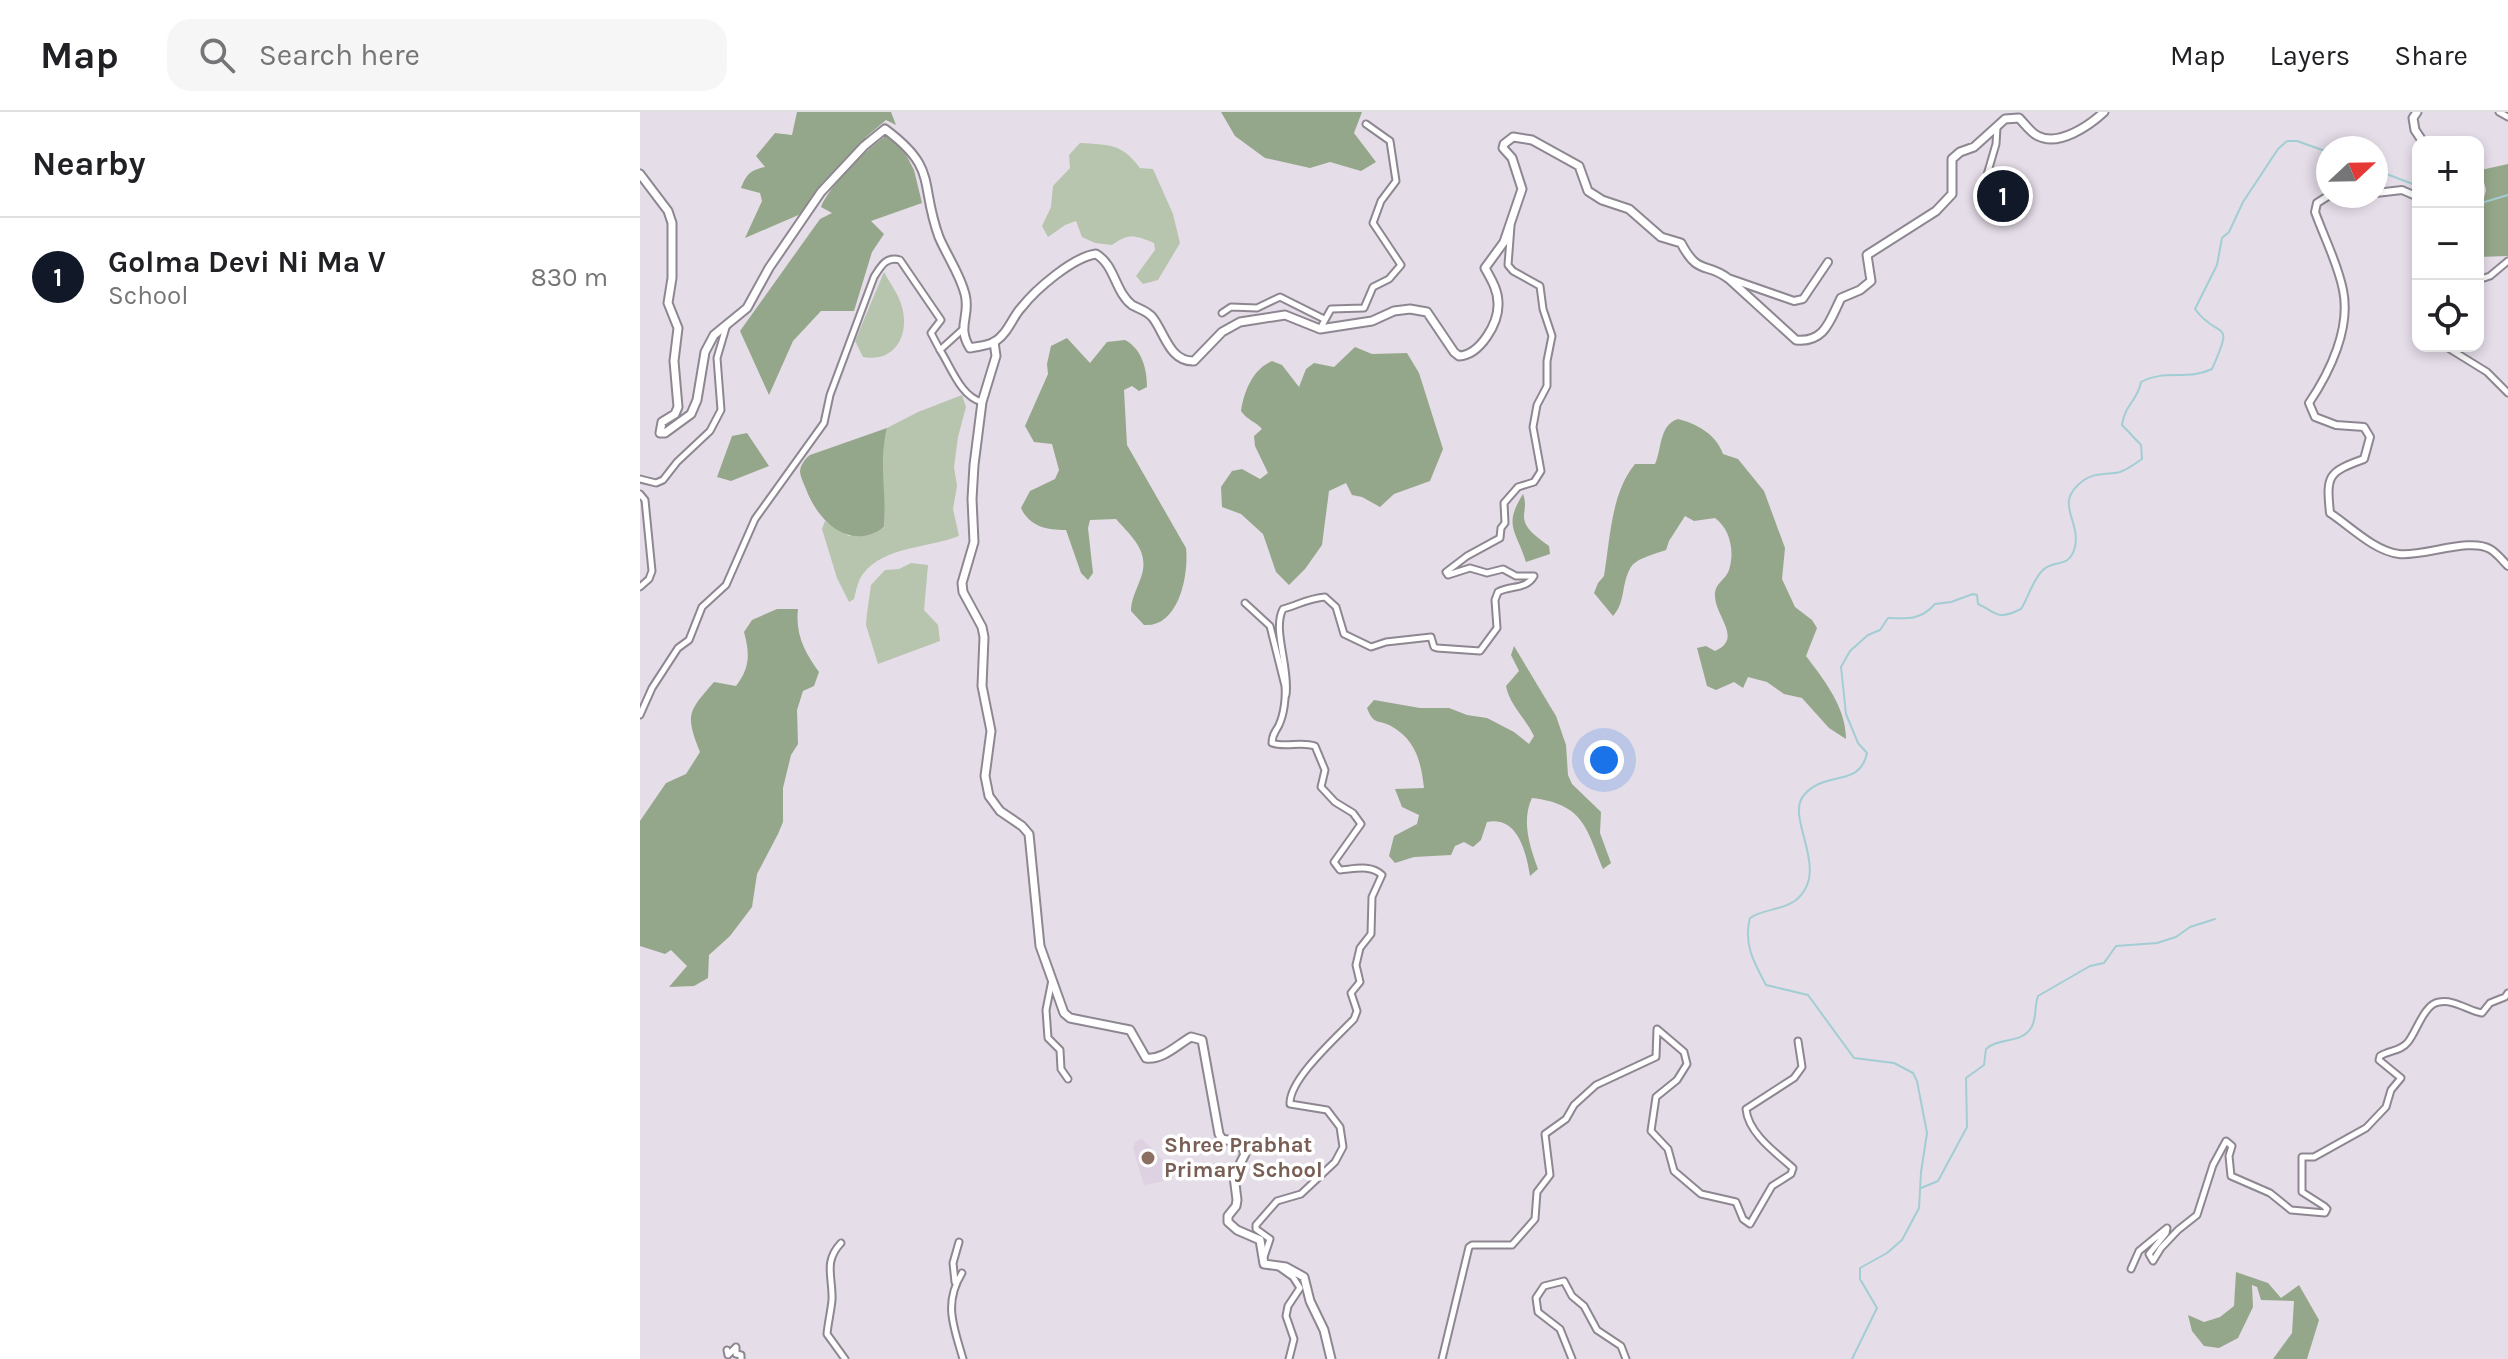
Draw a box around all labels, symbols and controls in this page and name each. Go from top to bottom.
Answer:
search box [167,19,727,91]
text: Map [40,33,119,78]
icon: search [195,33,239,77]
text: Search here [259,37,420,73]
text: Map [2170,39,2225,72]
text: Layers [2269,39,2350,72]
text: Share [2394,39,2468,72]
north arrow [2316,136,2388,208]
map controls [2412,136,2484,352]
button: + [2412,136,2484,208]
text: Nearby [32,144,146,184]
pin: 1 [1977,166,2029,226]
button: − [2412,208,2484,280]
text: Golma Devi Ni Ma V [108,244,386,280]
text: 1 [53,262,63,293]
text: 830 m [531,262,608,293]
text: School [108,280,189,311]
button: locate [2412,280,2484,352]
your location [1584,740,1624,780]
place label: Shree Prabhat Primary School [1164,1132,1323,1183]
marker: Shree Prabhat Primary School [1139,1149,1157,1167]

